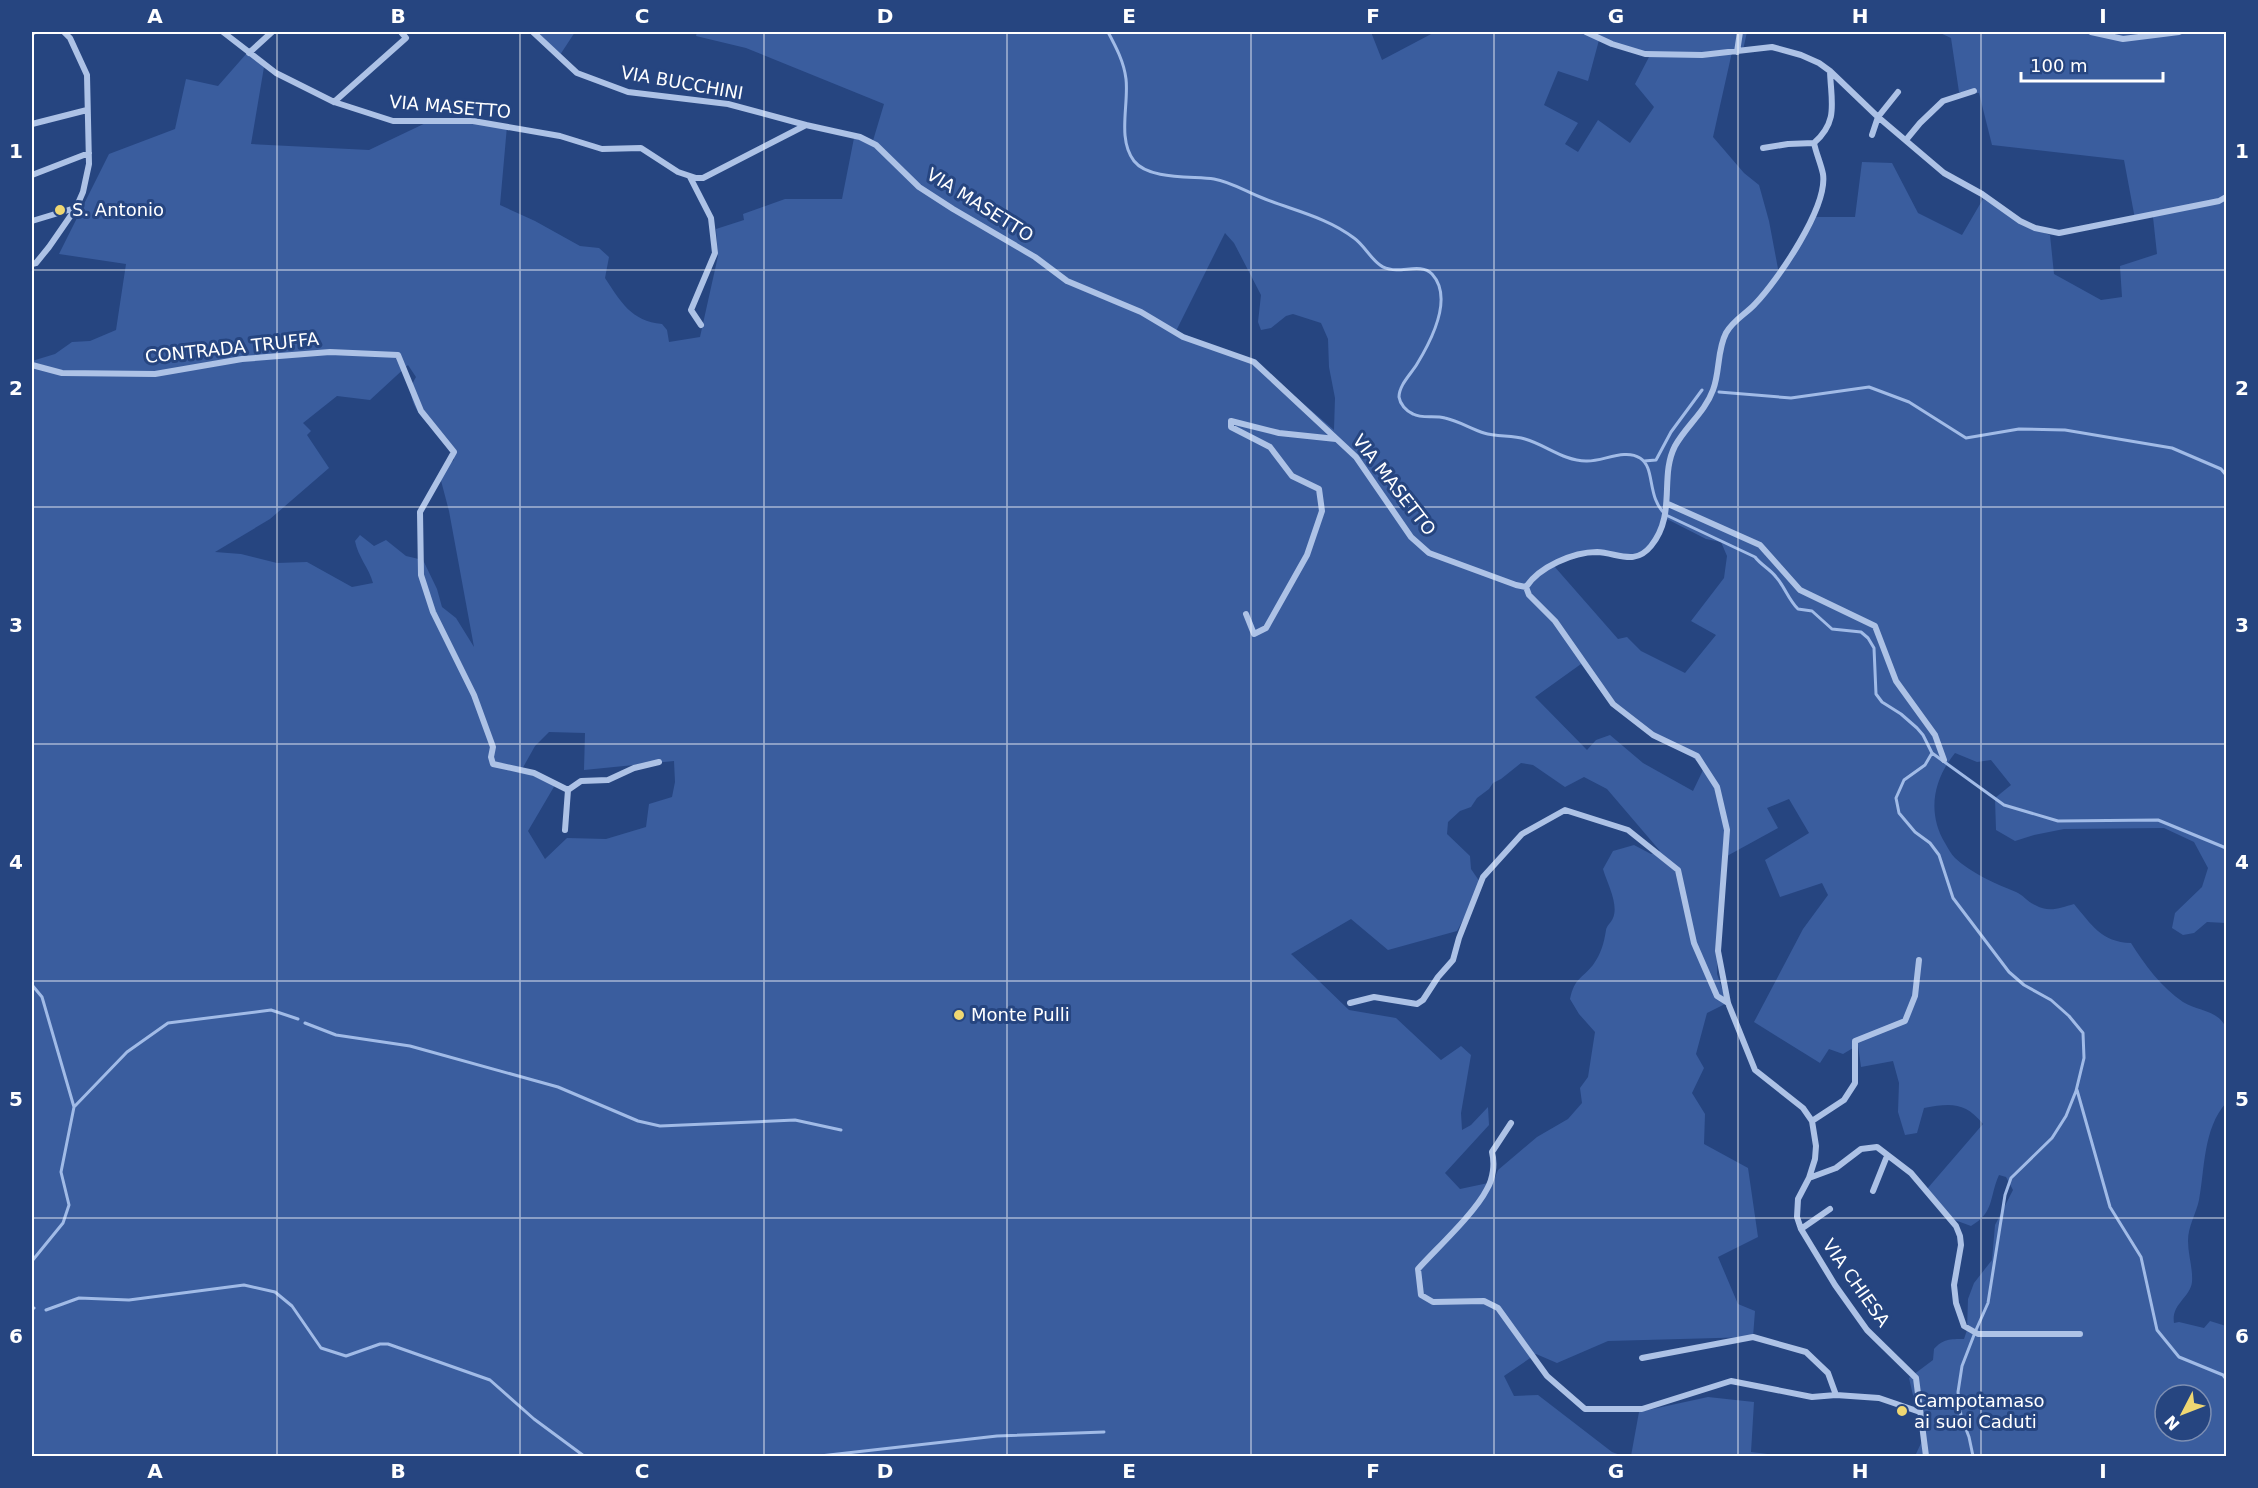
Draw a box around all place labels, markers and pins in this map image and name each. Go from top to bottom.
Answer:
place label: S. Antonio [72,199,164,220]
marker: S. Antonio [53,203,67,217]
place label: Monte Pulli [971,1004,1070,1025]
marker: Monte Pulli [952,1008,966,1022]
place label: Campotamaso ai suoi Caduti [1914,1390,2045,1432]
marker: Campotamaso ai suoi Caduti [1895,1404,1909,1418]

